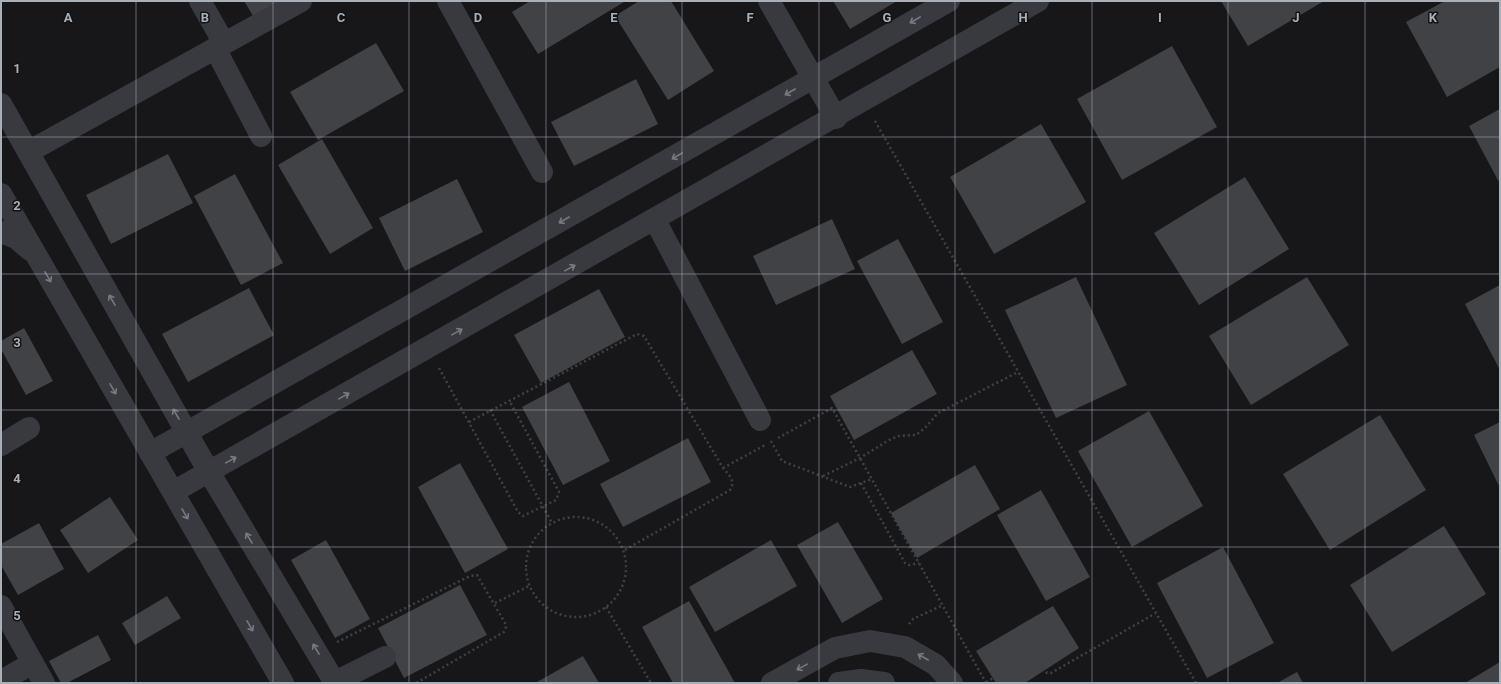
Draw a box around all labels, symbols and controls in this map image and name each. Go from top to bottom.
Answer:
text: A [64,10,73,25]
text: B [201,10,209,25]
text: C [337,10,346,25]
text: D [474,10,482,25]
text: E [610,10,618,25]
text: F [746,10,754,25]
text: G [883,10,892,25]
text: H [1018,10,1028,25]
text: I [1158,10,1162,25]
text: J [1292,10,1300,25]
text: K [1429,10,1438,25]
one-way arrow [909,17,921,25]
text: 1 [13,61,21,76]
one-way arrow [784,88,796,96]
one-way arrow [671,152,683,160]
text: 2 [13,198,21,213]
one-way arrow [558,216,570,224]
one-way arrow [564,263,576,271]
one-way arrow [44,271,52,283]
one-way arrow [108,295,116,307]
one-way arrow [451,327,463,335]
text: 3 [13,335,21,350]
one-way arrow [109,383,117,395]
one-way arrow [338,391,350,399]
one-way arrow [172,408,180,420]
one-way arrow [225,455,237,463]
text: 4 [13,471,21,486]
one-way arrow [181,508,189,520]
one-way arrow [245,533,253,544]
text: 5 [13,608,21,623]
one-way arrow [246,620,254,632]
one-way arrow [311,643,319,655]
one-way arrow [917,653,929,661]
one-way arrow [796,663,808,671]

